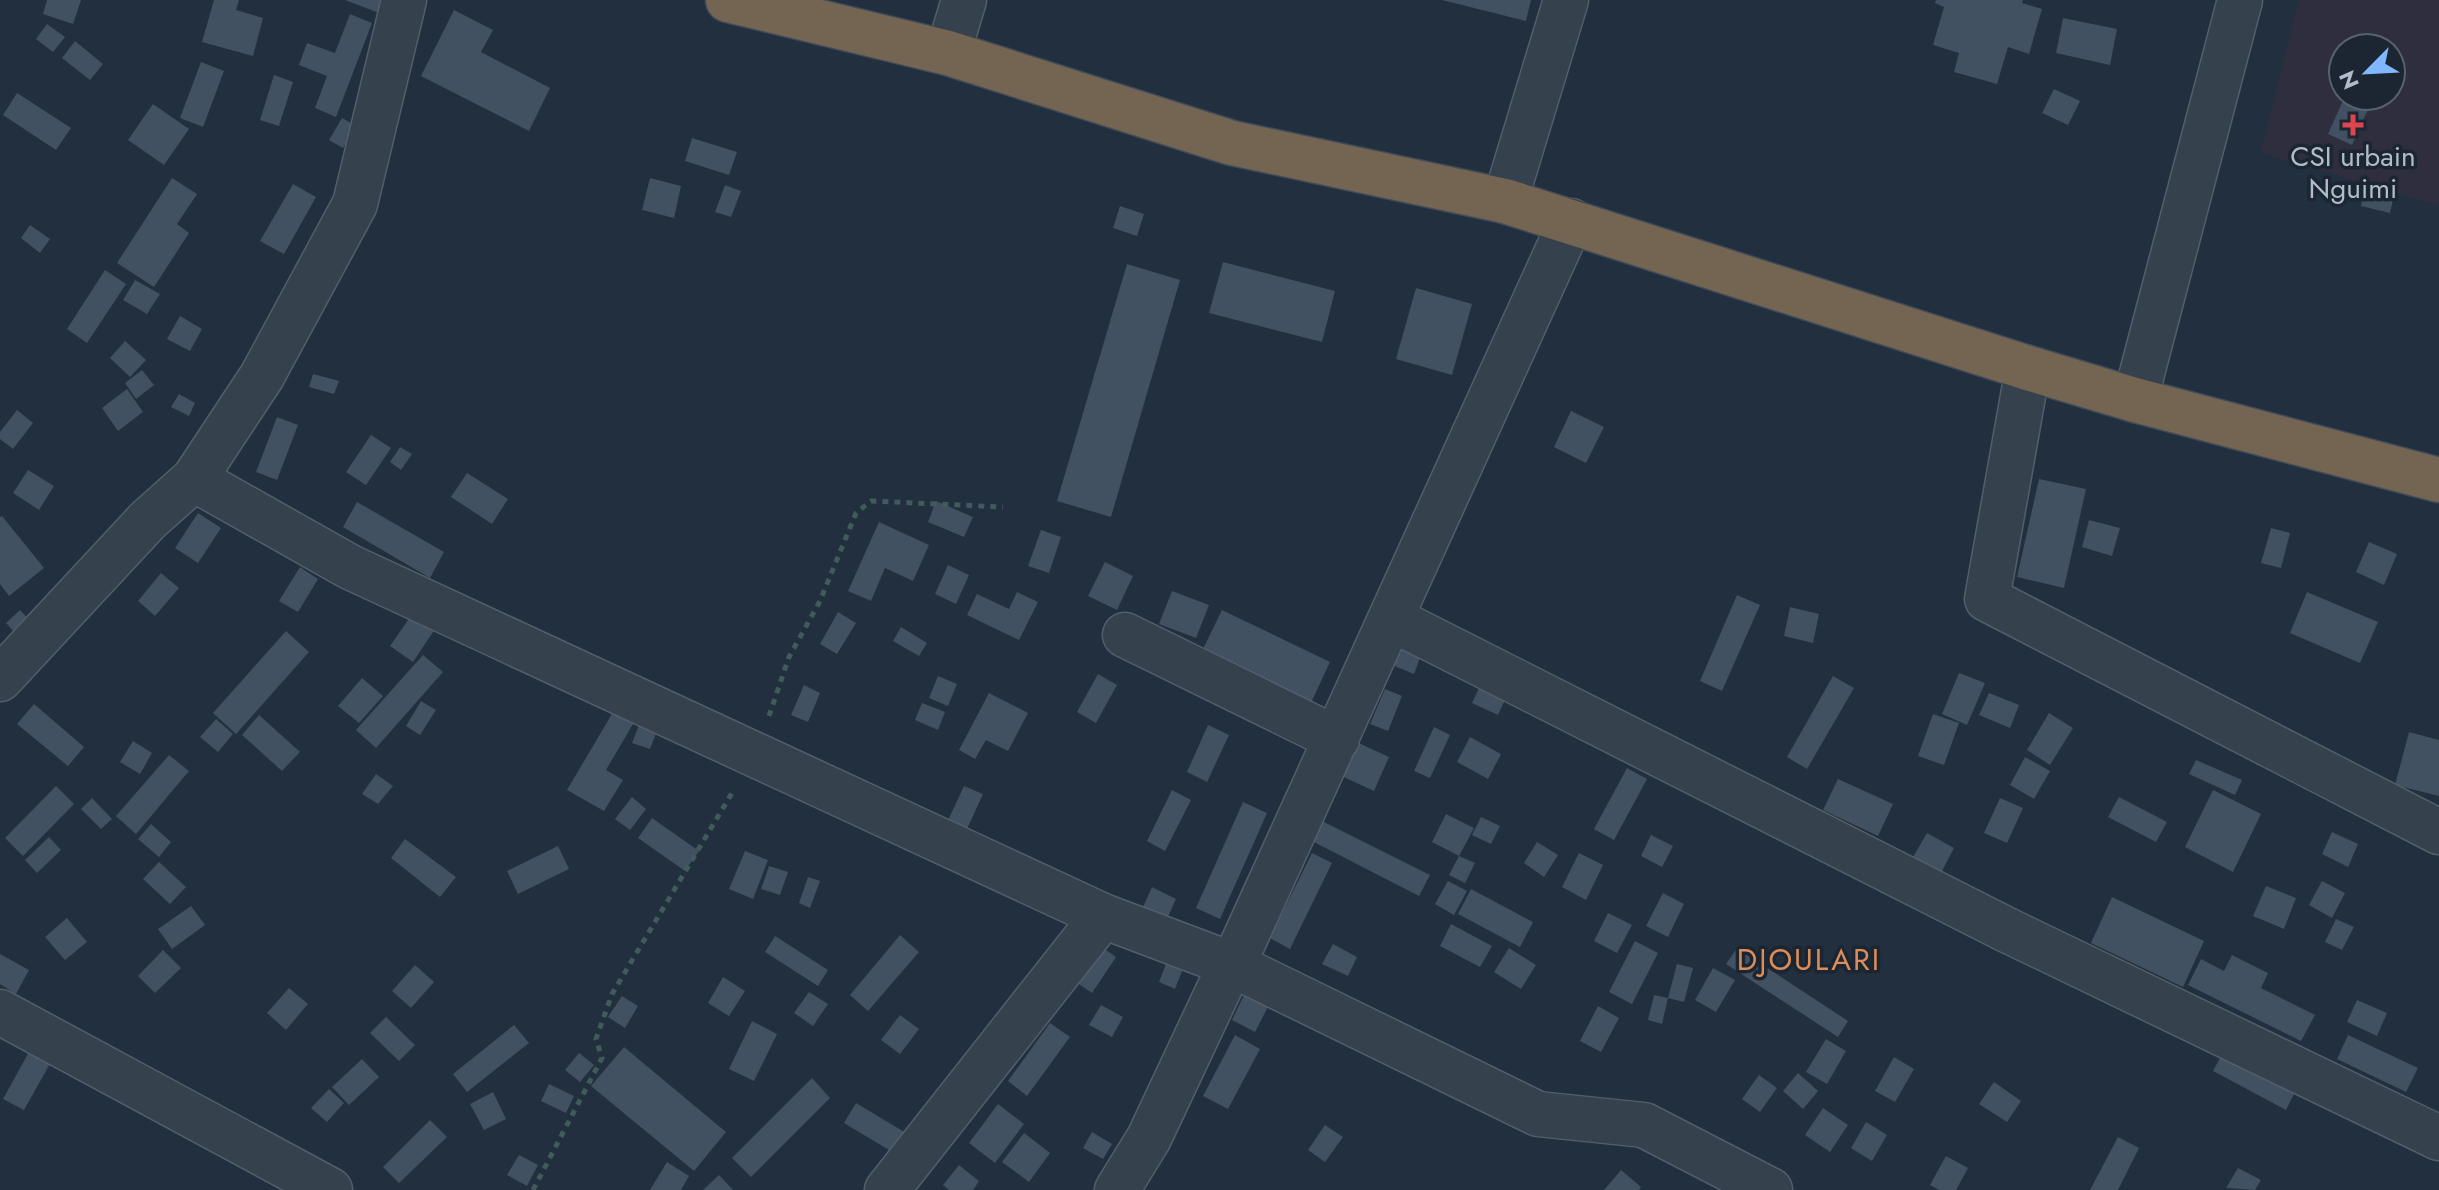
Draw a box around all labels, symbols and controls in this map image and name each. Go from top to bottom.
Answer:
north arrow [2327,32,2407,112]
text: N [2331,66,2367,95]
marker: CSI urbain Nguimi [2342,114,2364,136]
place label: CSI urbain Nguimi [2290,136,2416,209]
district label: DJOULARI [1737,938,1881,981]

